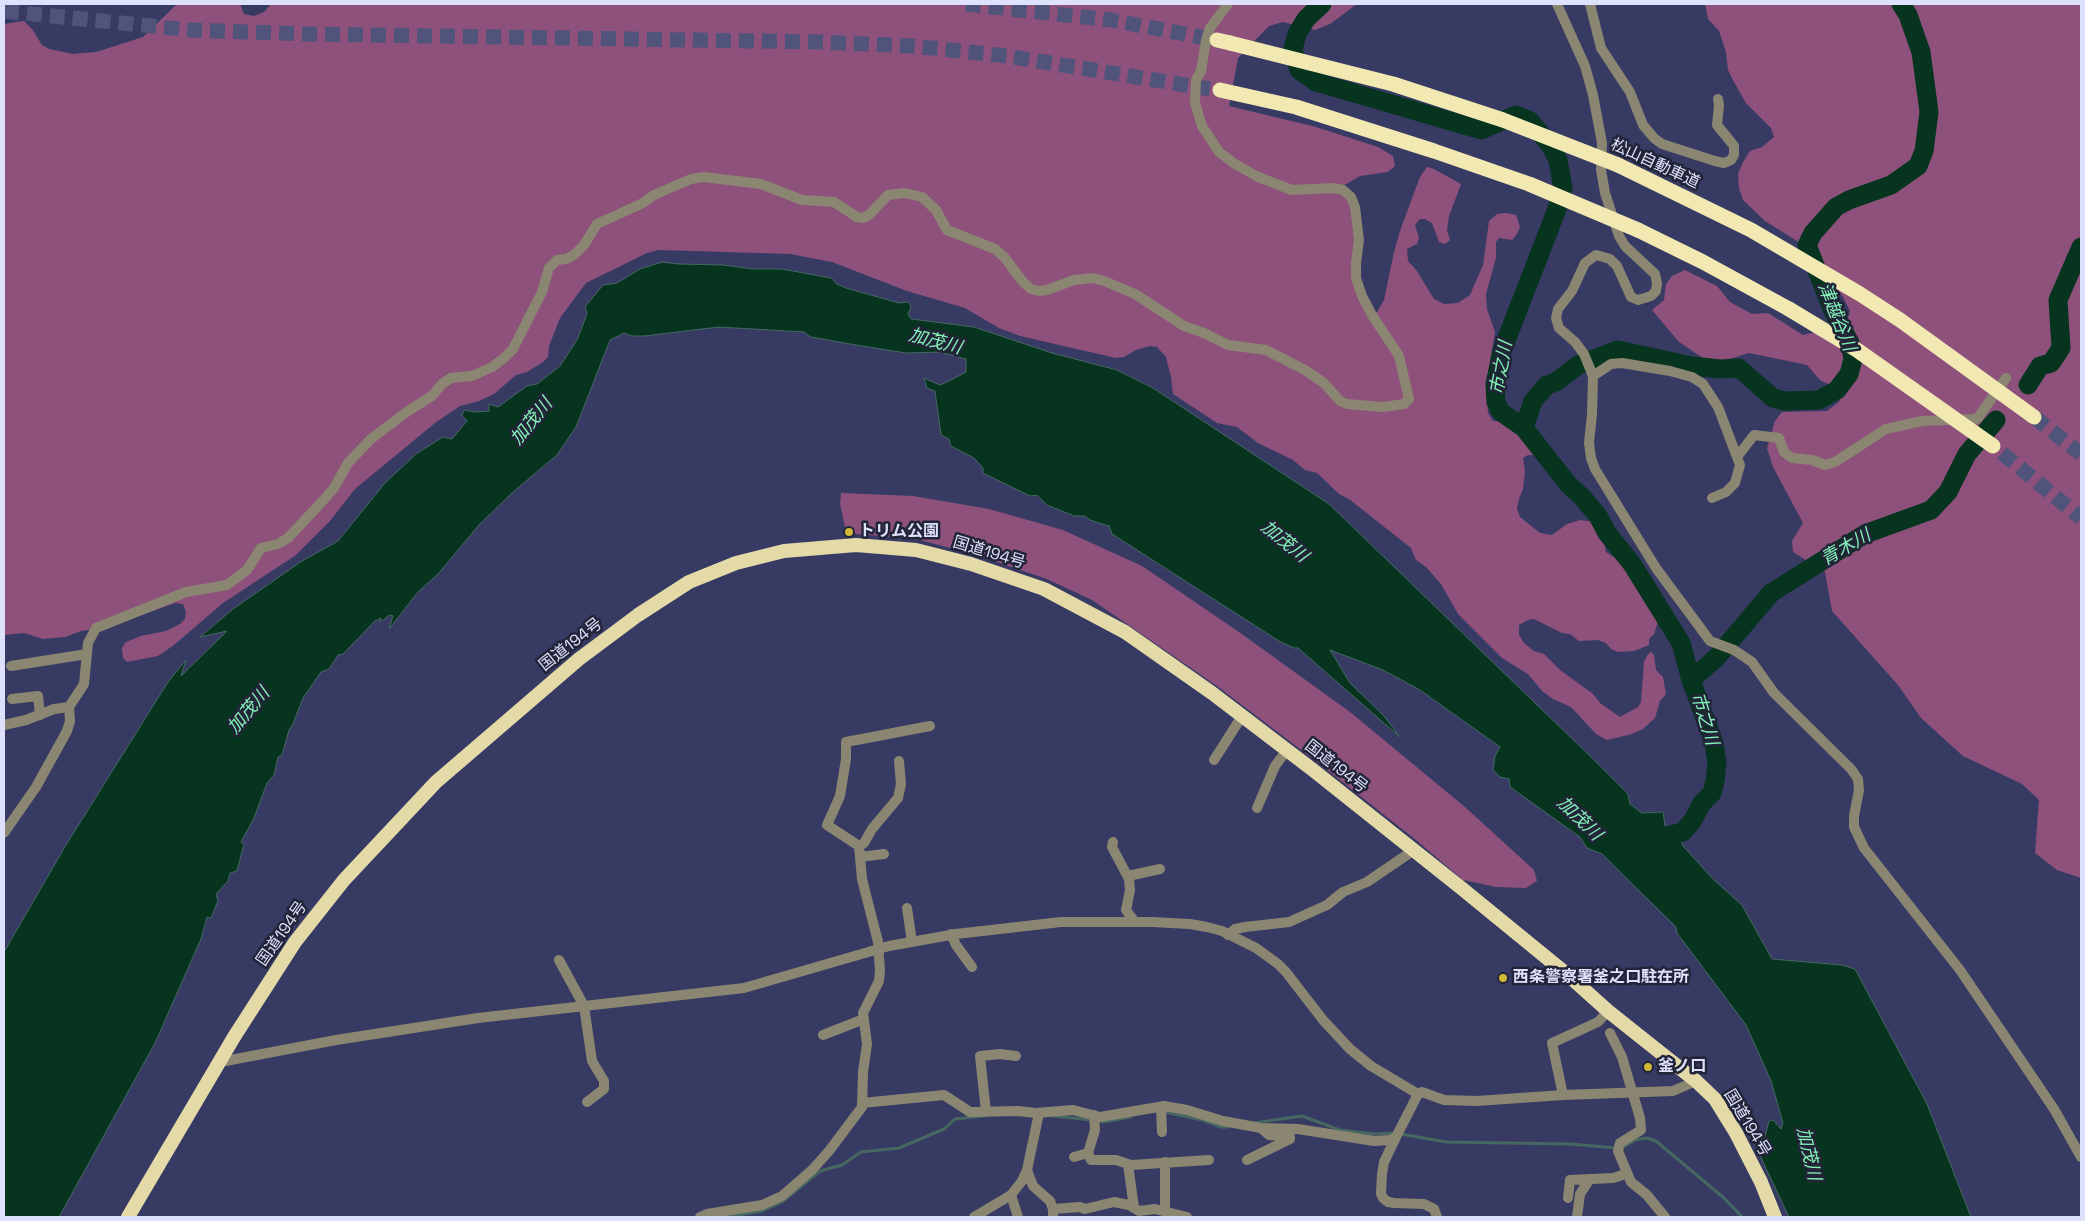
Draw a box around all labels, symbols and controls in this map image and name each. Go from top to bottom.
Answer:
street label: 松山自動車道 [1607,135,1703,193]
water label: 津越谷川 [1813,280,1859,354]
water label: 加茂川 [906,325,964,359]
water label: 市之川 [1487,340,1517,396]
water label: 加茂川 [507,394,557,450]
water label: 加茂川 [1256,517,1312,567]
place label: トリム公園 [859,522,939,542]
water label: 青木川 [1817,525,1875,571]
marker: トリム公園 [843,526,855,538]
street label: 国道194号 [951,533,1027,573]
street label: 国道194号 [536,615,606,675]
water label: 加茂川 [223,683,275,739]
water label: 市之川 [1686,690,1722,748]
street label: 国道194号 [1301,737,1371,797]
water label: 加茂川 [1552,792,1606,846]
street label: 国道194号 [253,898,311,970]
place label: 西条警察署釜之口駐在所 [1513,968,1689,988]
marker: 西条警察署釜之口駐在所 [1497,972,1509,984]
place label: 釜ノ口 [1658,1057,1706,1077]
marker: 釜ノ口 [1642,1061,1654,1073]
street label: 国道194号 [1720,1086,1774,1160]
water label: 加茂川 [1791,1125,1825,1183]

